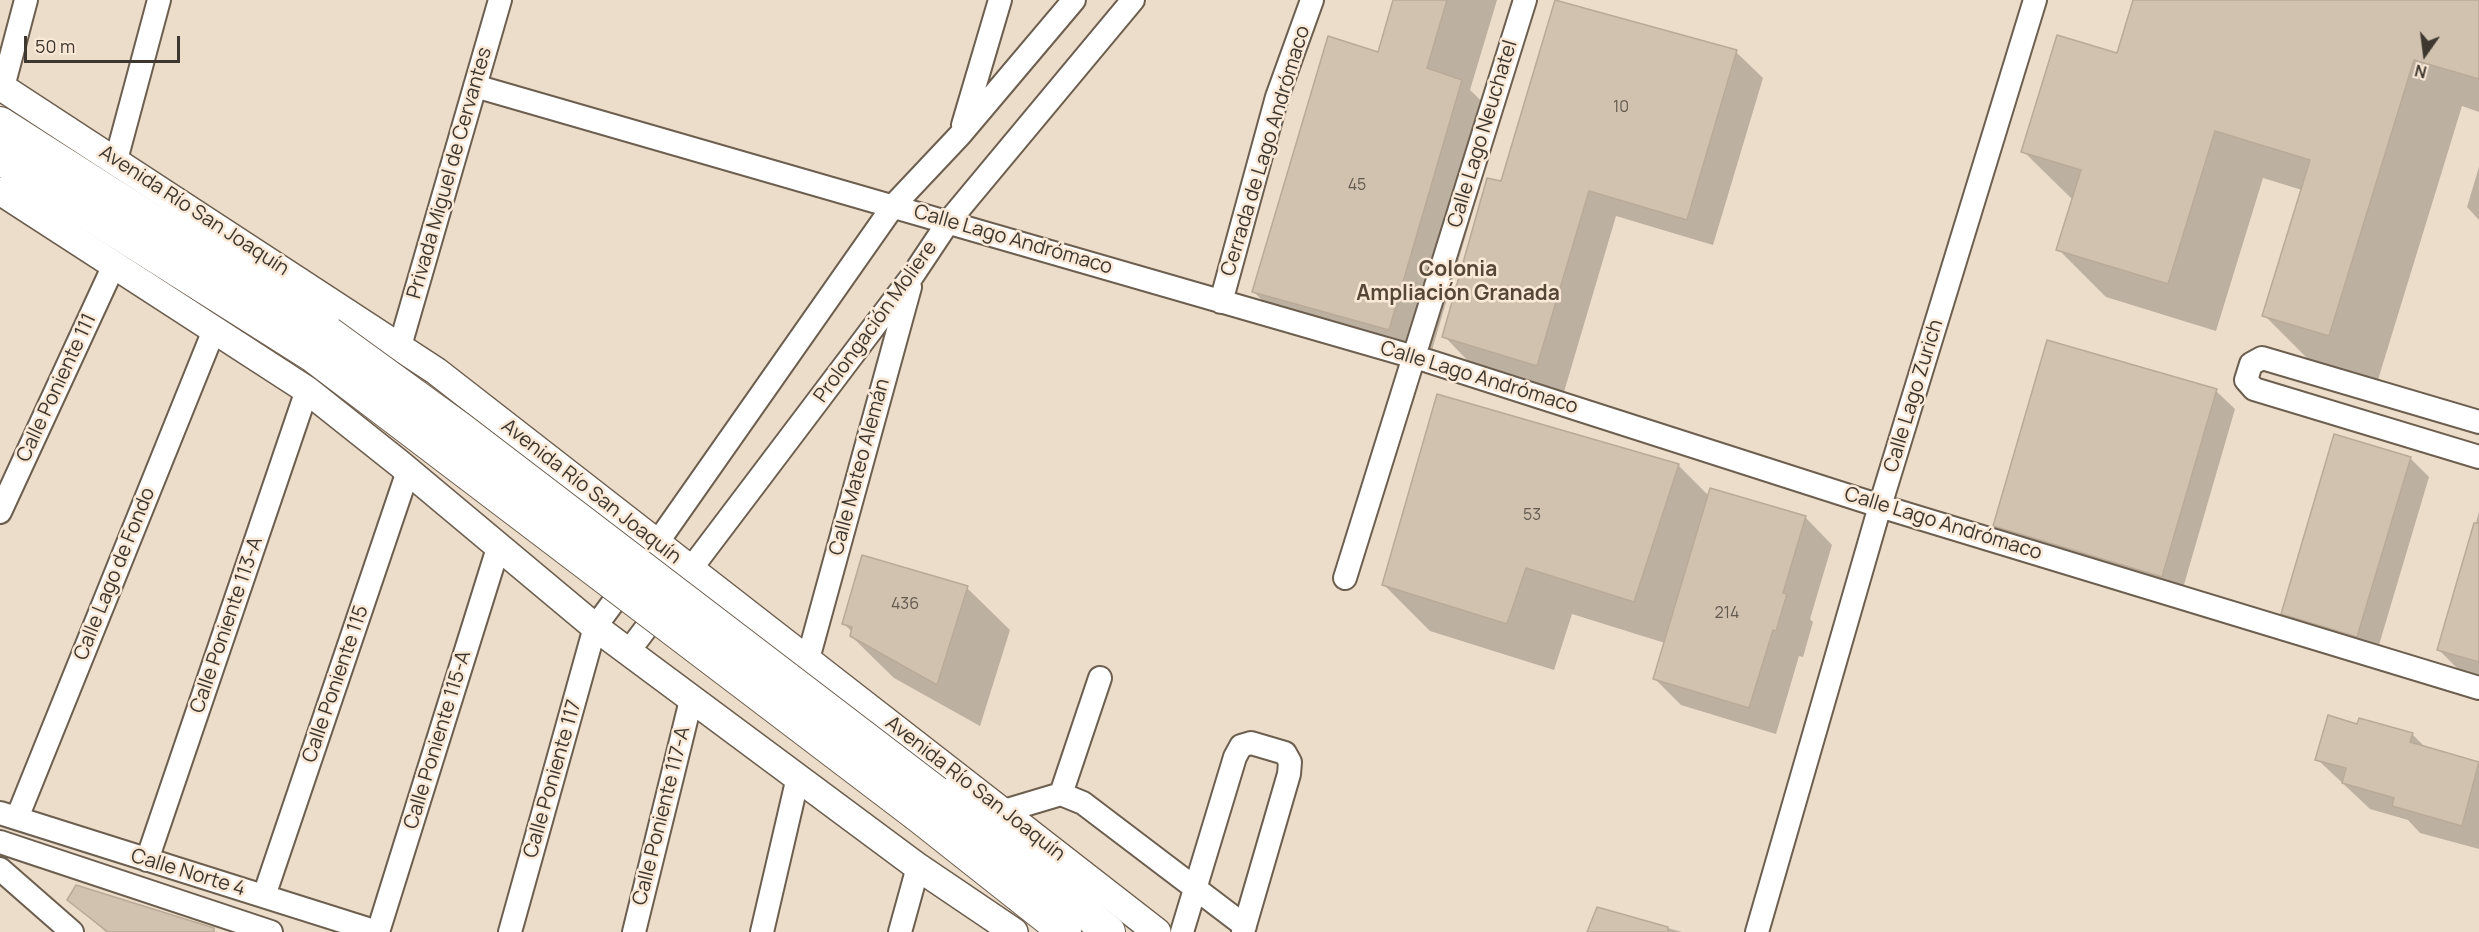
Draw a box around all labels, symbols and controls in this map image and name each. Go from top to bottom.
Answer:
street label: Cerrada de Lago Andrómaco [1216,23,1316,279]
scale bar [27,24,183,62]
north arrow [2395,24,2455,84]
text: 50 m [35,34,75,58]
street label: Calle Lago Neuchatel [1443,37,1523,231]
street label: Privada Miguel de Cervantes [403,45,497,301]
text: N [2412,59,2429,84]
house number: 10 [1613,98,1629,118]
street label: Avenida Río San Joaquín [95,141,293,281]
house number: 45 [1348,176,1366,196]
street label: Calle Lago Andrómaco [911,200,1115,280]
street label: Prolongación Moliere [809,237,943,407]
district label: Colonia Ampliación Granada [1356,257,1560,307]
street label: Calle Poniente 111 [12,310,102,466]
street label: Calle Lago Zurich [1879,317,1949,475]
street label: Calle Lago Andrómaco [1377,337,1581,419]
street label: Calle Mateo Alemán [825,376,895,558]
street label: Avenida Río San Joaquín [496,414,686,570]
street label: Calle Lago Andrómaco [1841,483,2045,565]
street label: Calle Lago de Fondo [69,484,161,664]
house number: 53 [1523,506,1541,526]
street label: Calle Poniente 113-A [186,534,268,716]
house number: 436 [891,595,919,615]
street label: Calle Poniente 115 [298,602,374,766]
house number: 214 [1715,604,1739,624]
street label: Calle Poniente 115-A [399,648,477,832]
street label: Calle Poniente 117 [519,697,587,861]
street label: Avenida Río San Joaquín [880,711,1070,867]
street label: Calle Poniente 117-A [628,724,696,908]
street label: Calle Norte 4 [128,844,248,902]

